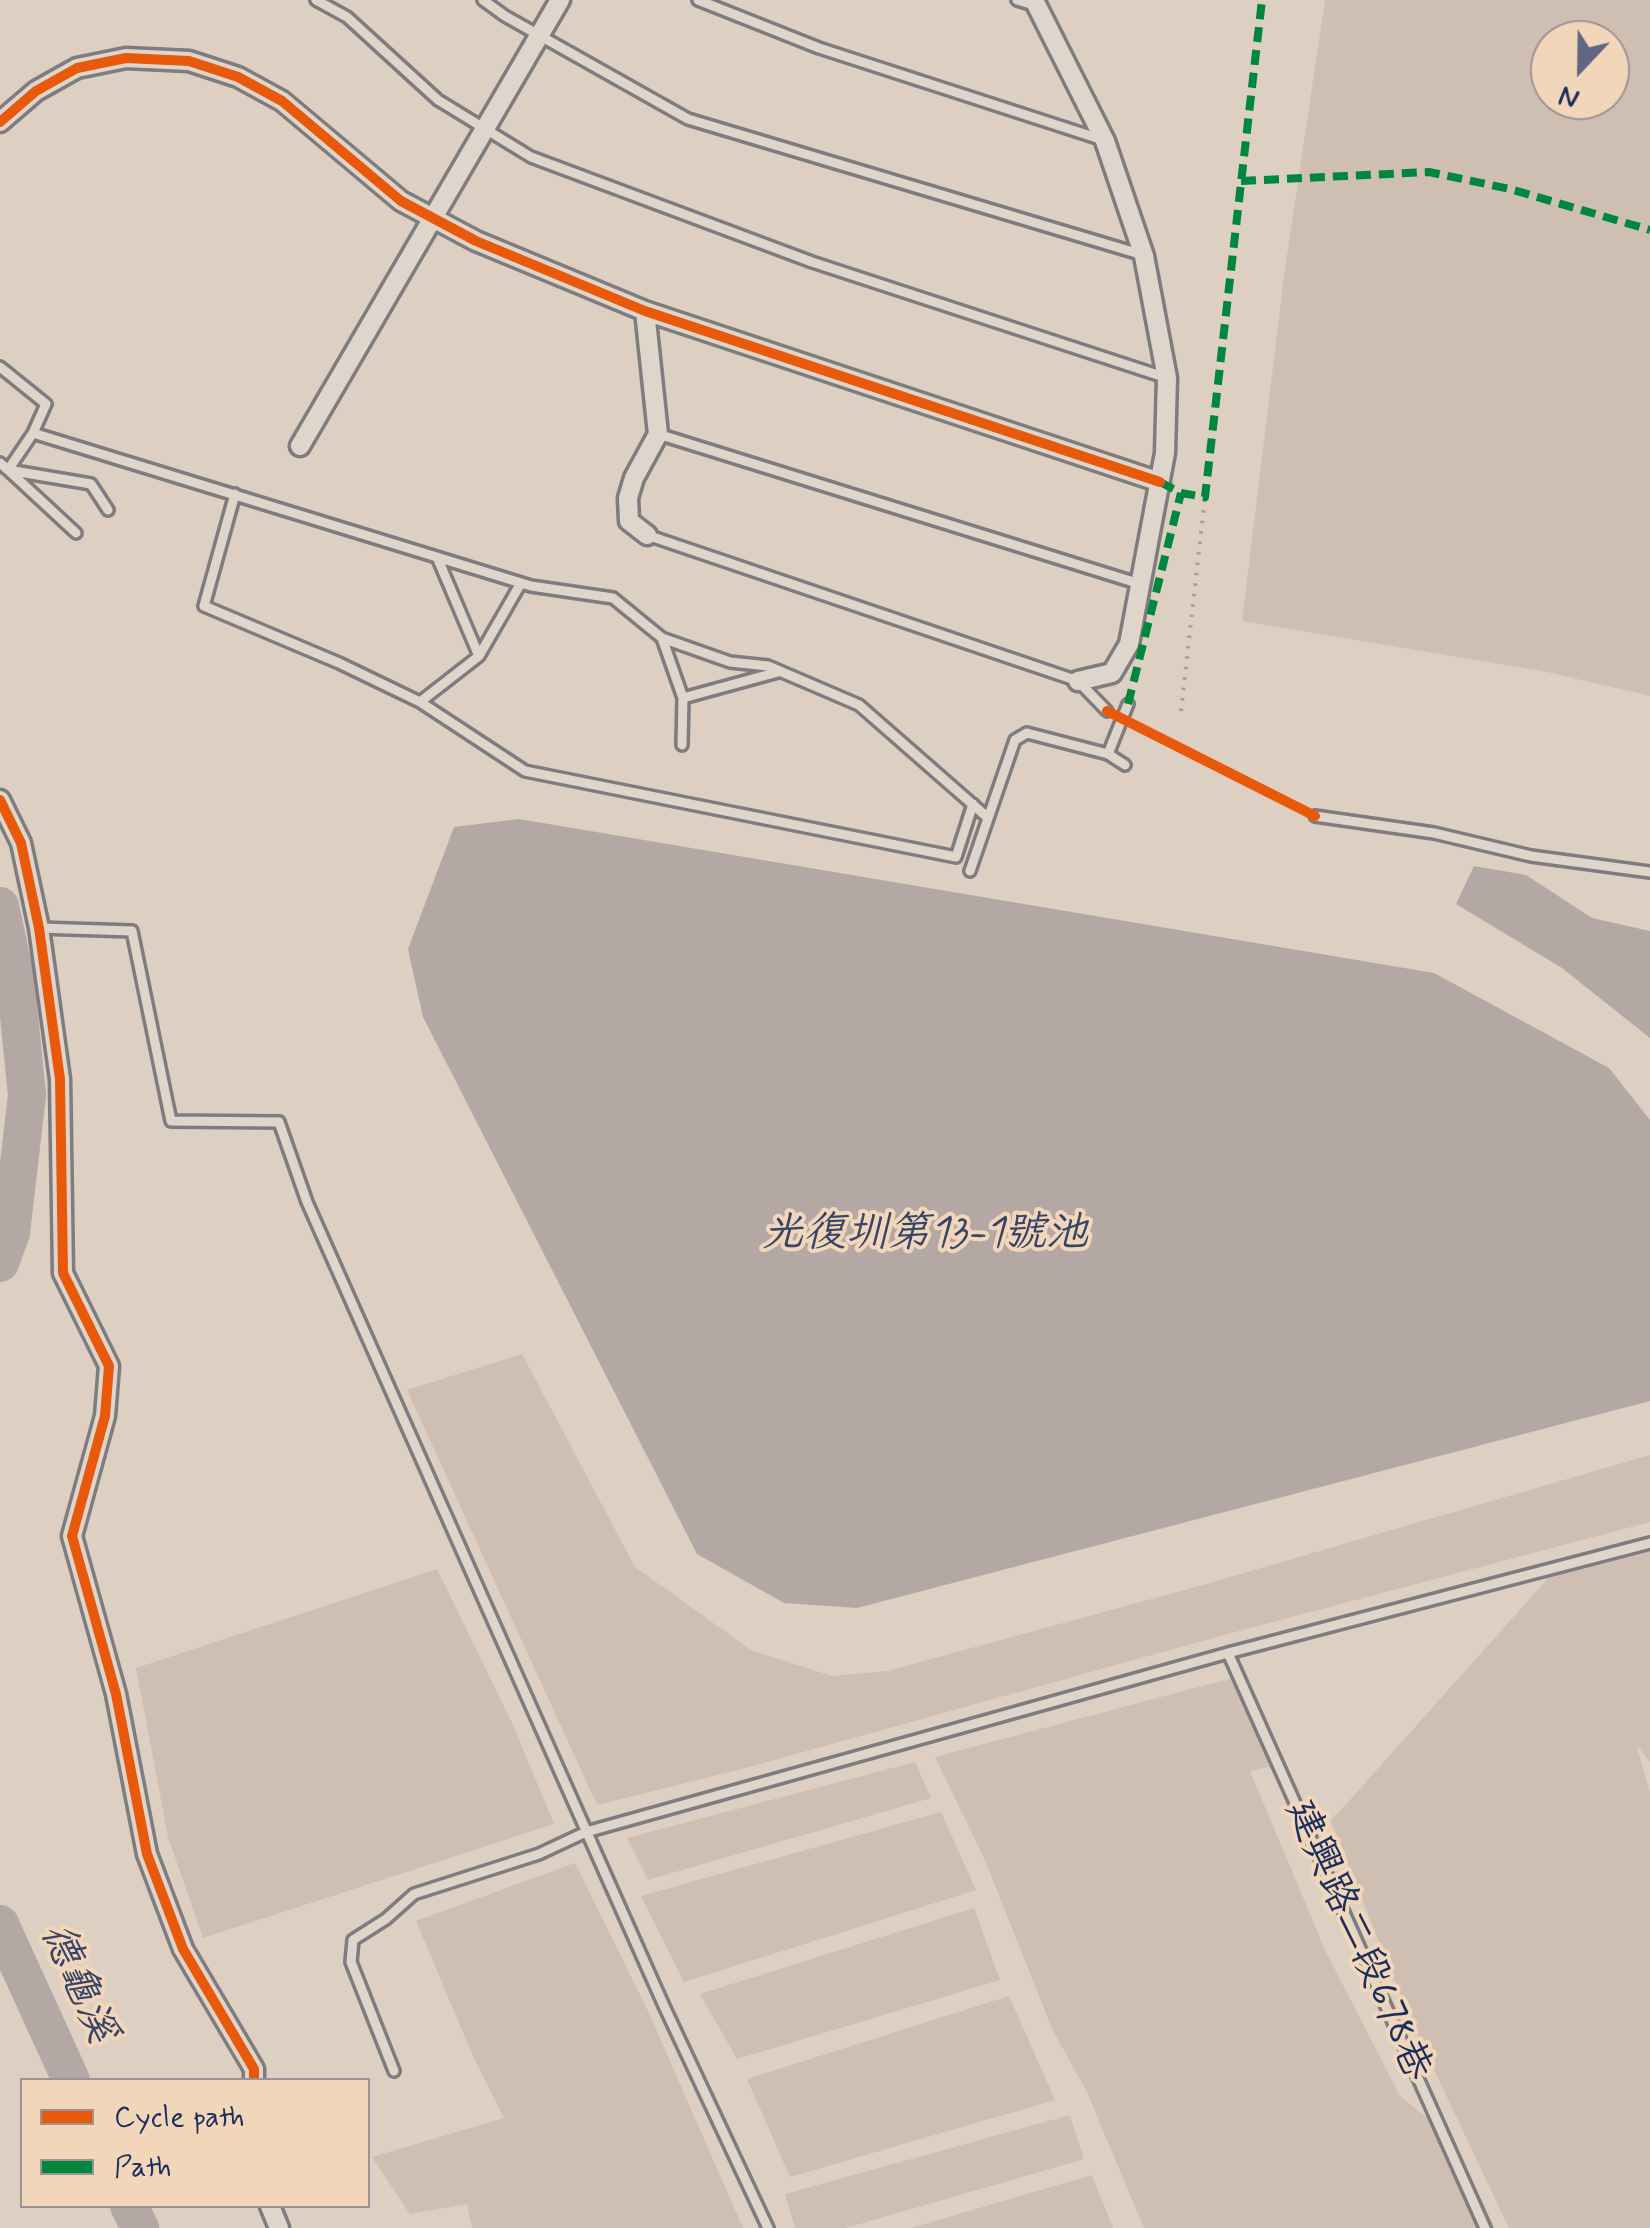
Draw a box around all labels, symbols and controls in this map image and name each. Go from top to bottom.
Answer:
north arrow [1530,20,1630,120]
text: N [1554,76,1585,117]
water label: 光復圳第13-1號池 [762,1211,1088,1261]
street label: 建興路二段678巷 [1273,1793,1439,2089]
water label: 德龜溪 [27,1916,125,2052]
legend [20,2078,370,2208]
text: Cycle path [114,2098,245,2137]
text: Path [114,2148,172,2187]

